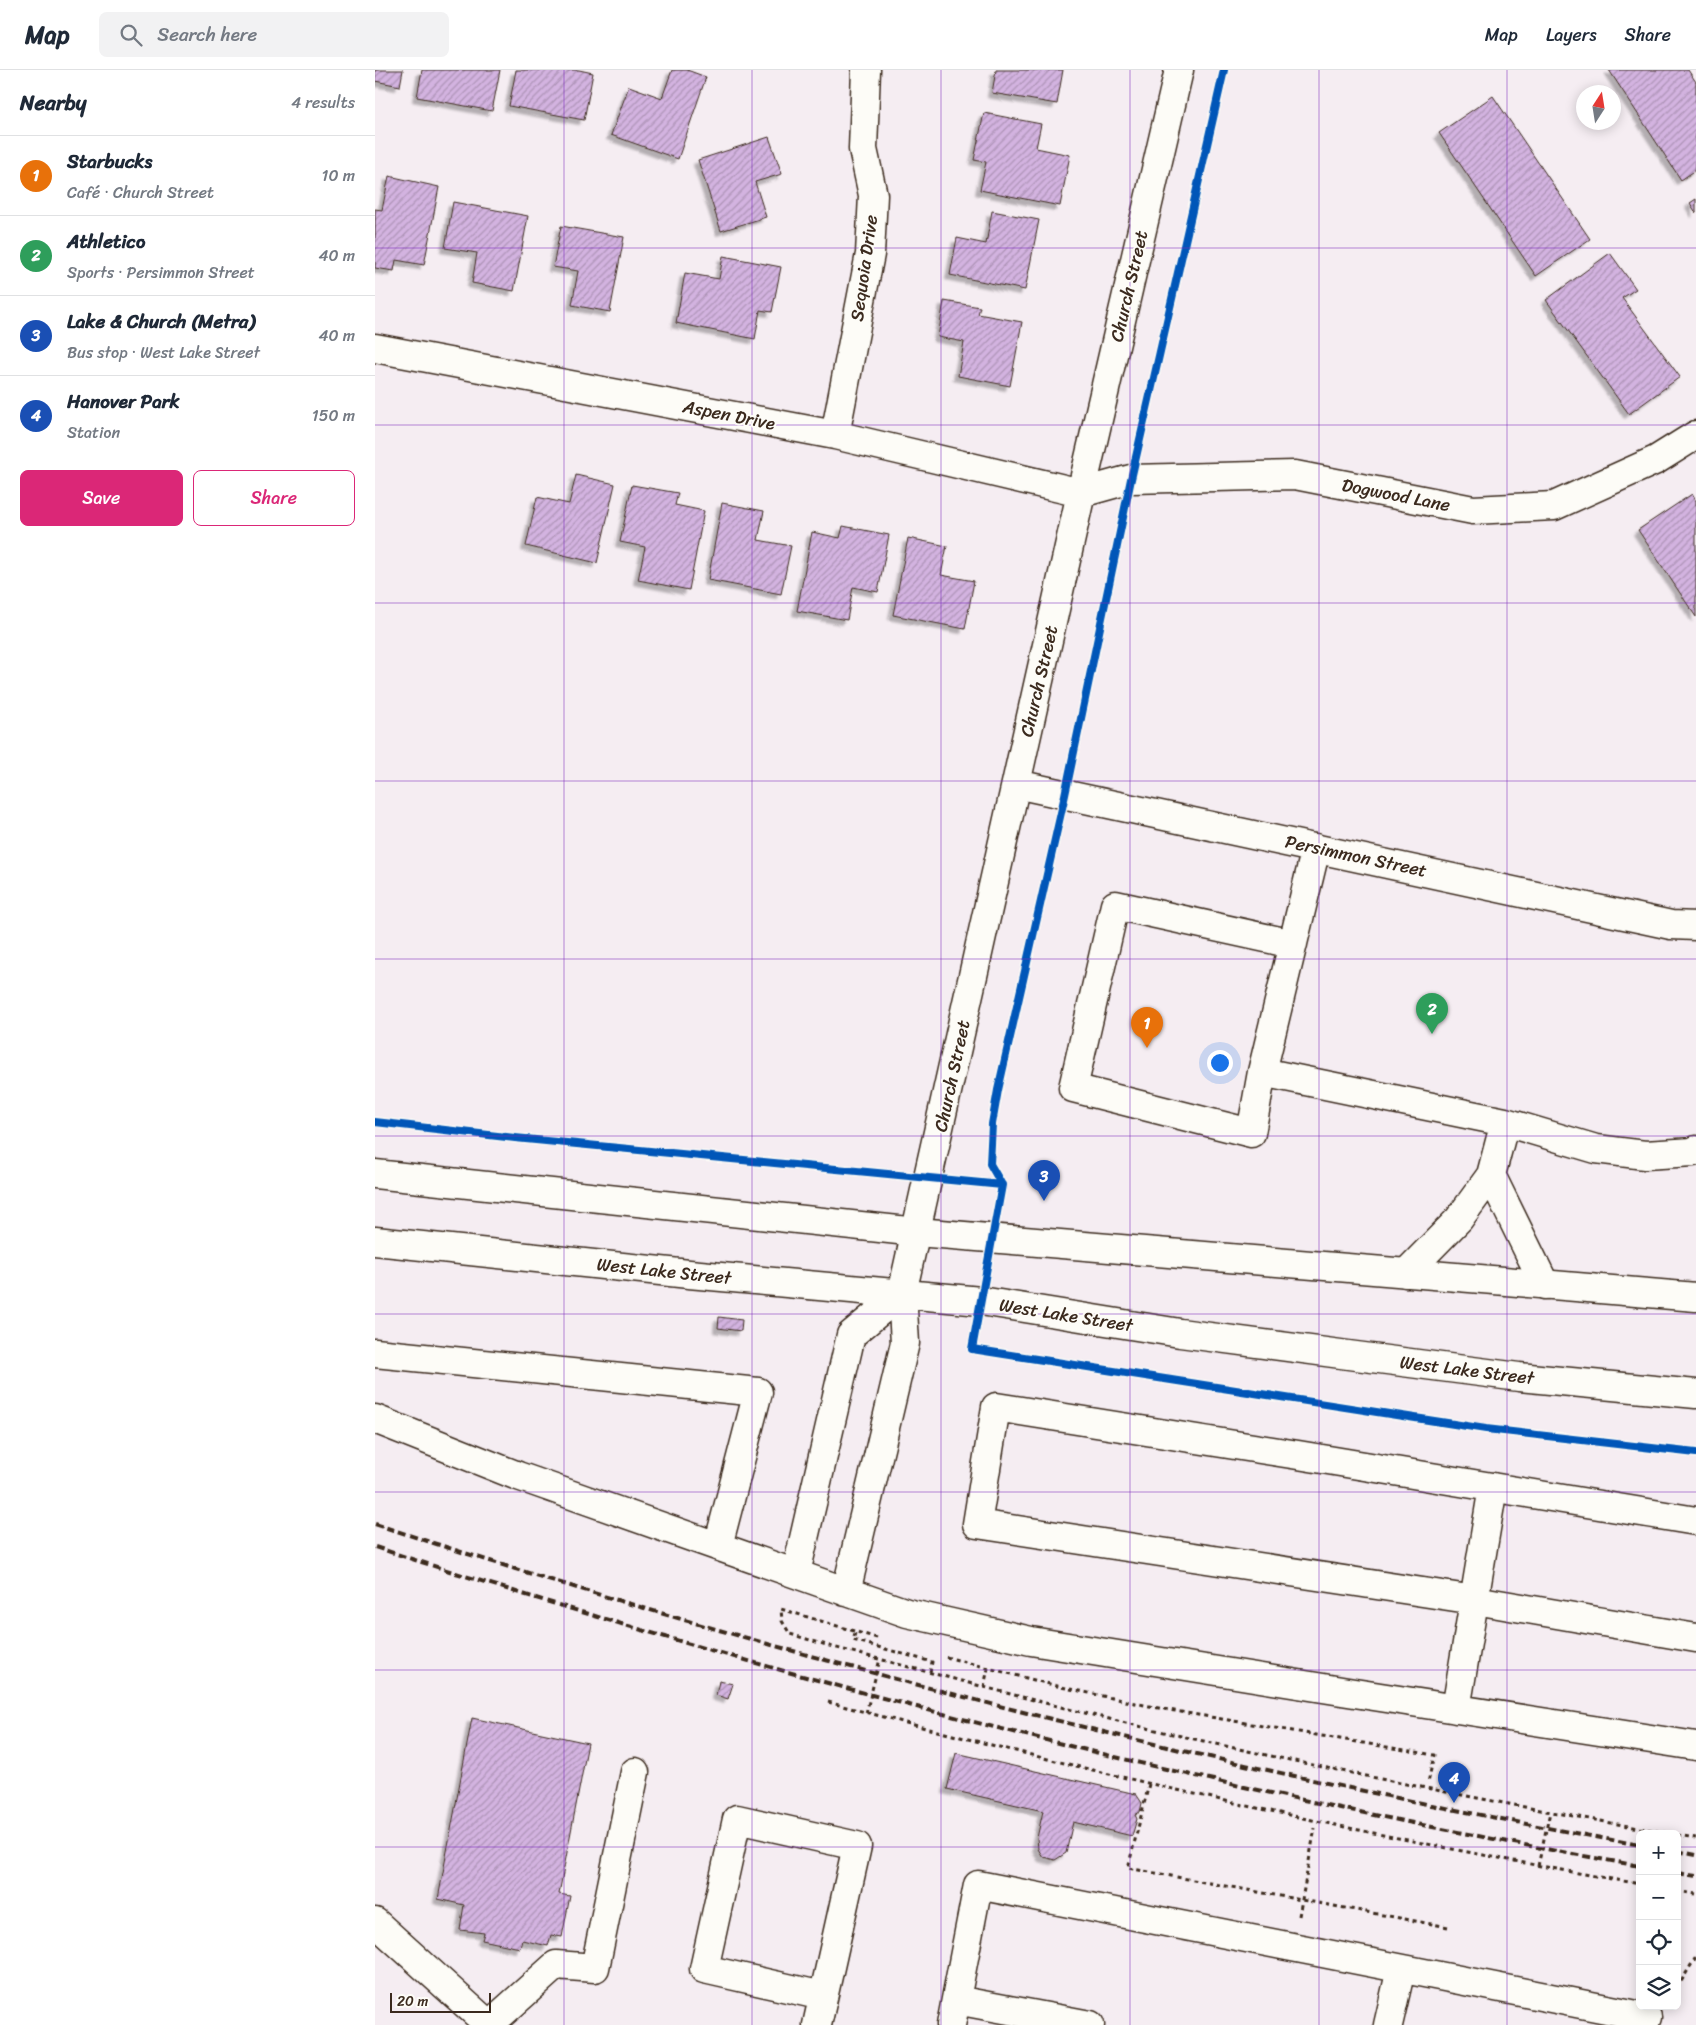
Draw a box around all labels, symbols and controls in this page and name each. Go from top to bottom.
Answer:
search box [99,12,449,57]
text: Map [25,14,69,56]
text: Search here [157,18,257,51]
text: Map [1485,19,1518,51]
text: Layers [1546,19,1597,51]
text: Share [1625,19,1671,51]
icon: search [117,21,145,49]
text: Nearby [20,84,86,122]
north arrow [1576,85,1621,130]
text: 4 results [291,88,355,117]
text: Starbucks [67,145,152,178]
text: 1 [33,161,39,190]
text: 10 m [322,161,355,190]
text: Café · Church Street [67,178,214,207]
street label: Sequoia Drive [841,213,887,323]
text: Athletico [67,225,145,258]
street label: Church Street [1101,227,1157,345]
text: 2 [31,241,41,270]
text: 40 m [318,241,355,270]
text: Sports · Persimmon Street [67,258,255,287]
text: Lake & Church (Metra) [67,305,255,338]
text: 3 [32,321,40,350]
text: 40 m [318,321,355,350]
text: Bus stop · West Lake Street [67,338,260,367]
text: Hanover Park [67,385,180,418]
street label: Aspen Drive [679,390,778,440]
text: 4 [31,401,41,430]
text: 150 m [312,401,355,430]
text: Station [67,418,120,447]
street label: Dogwood Lane [1339,469,1453,521]
button: Save [20,470,183,526]
button: Share [193,470,355,526]
street label: Church Street [1011,622,1067,740]
street label: Persimmon Street [1282,825,1430,887]
pin: 2 [1416,993,1448,1034]
pin: 1 [1131,1007,1163,1048]
street label: Church Street [925,1017,979,1135]
your location [1207,1050,1233,1076]
pin: 3 [1028,1160,1060,1201]
street label: West Lake Street [595,1248,733,1294]
street label: West Lake Street [997,1289,1136,1341]
street label: West Lake Street [1398,1346,1537,1394]
pin: 4 [1438,1762,1470,1803]
map controls [1636,1830,1681,2010]
button: + [1636,1830,1681,1875]
button: − [1636,1875,1681,1920]
button: locate [1636,1920,1681,1965]
button: layers [1636,1965,1681,2010]
text: 20 m [397,1989,428,2014]
scale bar [390,1990,491,2013]

